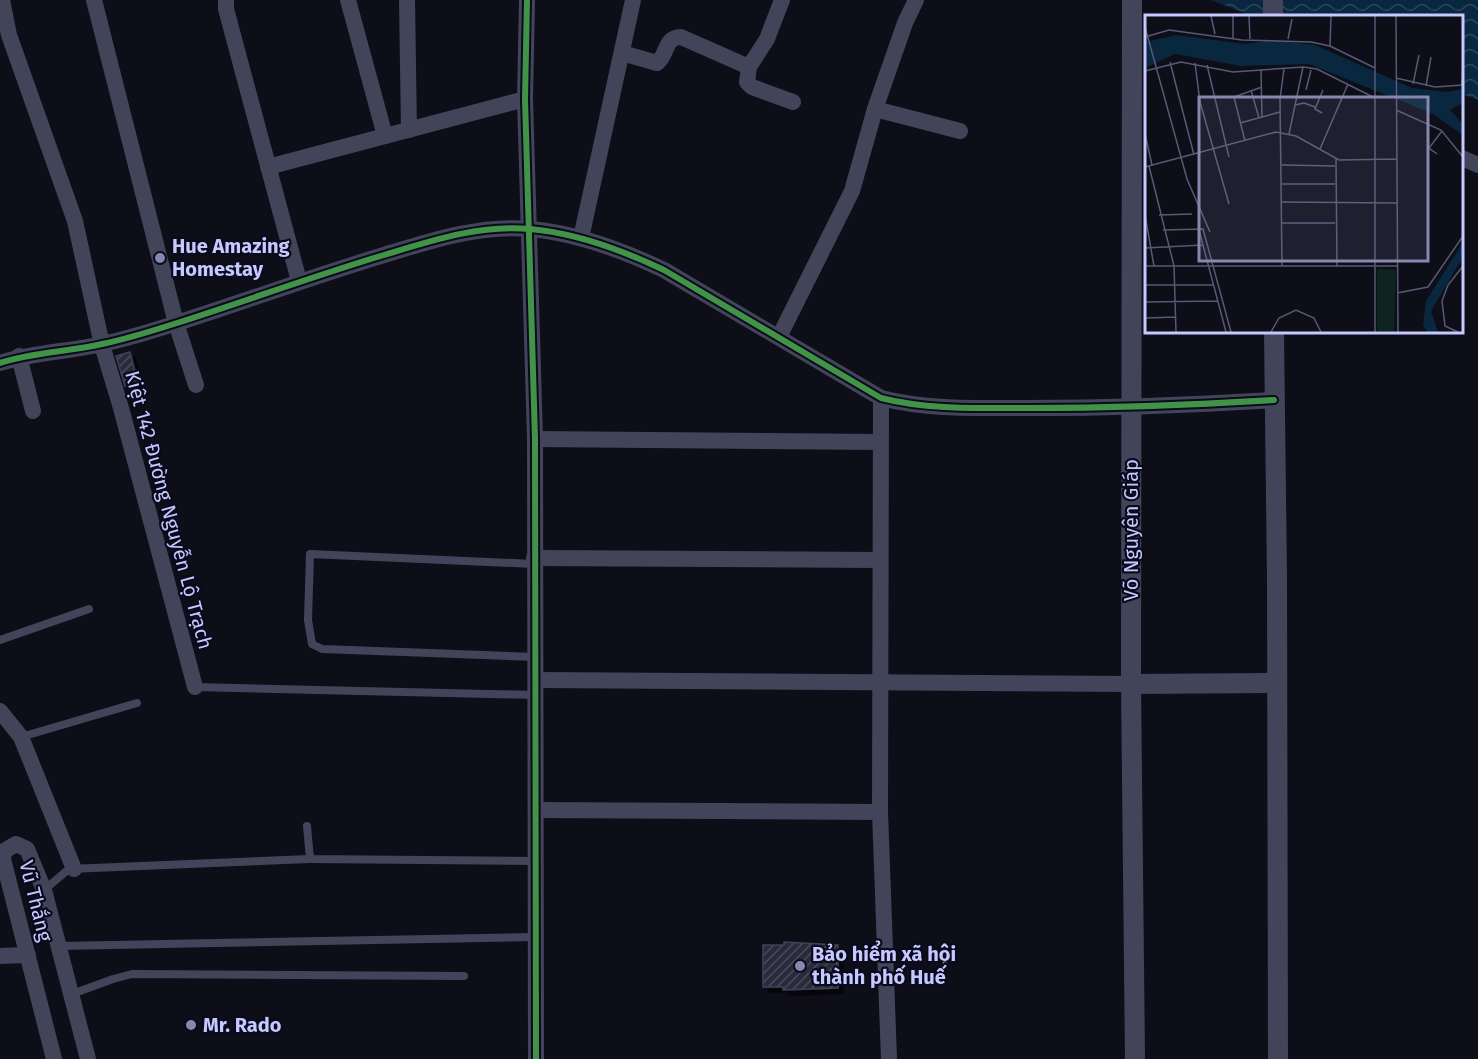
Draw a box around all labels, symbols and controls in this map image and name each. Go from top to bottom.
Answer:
inset map [1145,15,1463,333]
place label: Hue Amazing Homestay [172,234,291,281]
marker: Hue Amazing Homestay [153,251,167,265]
street label: Kiệt 142 Đường Nguyễn Lộ Trạch [120,368,218,652]
street label: Võ Nguyên Giáp [1119,459,1143,601]
street label: Vũ Thắng [14,858,58,945]
place label: Bảo hiểm xã hội thành phố Huế [812,940,956,989]
marker: Bảo hiểm xã hội thành phố Huế [793,959,807,973]
place label: Mr. Rado [203,1013,282,1037]
marker: Mr. Rado [184,1018,198,1032]

